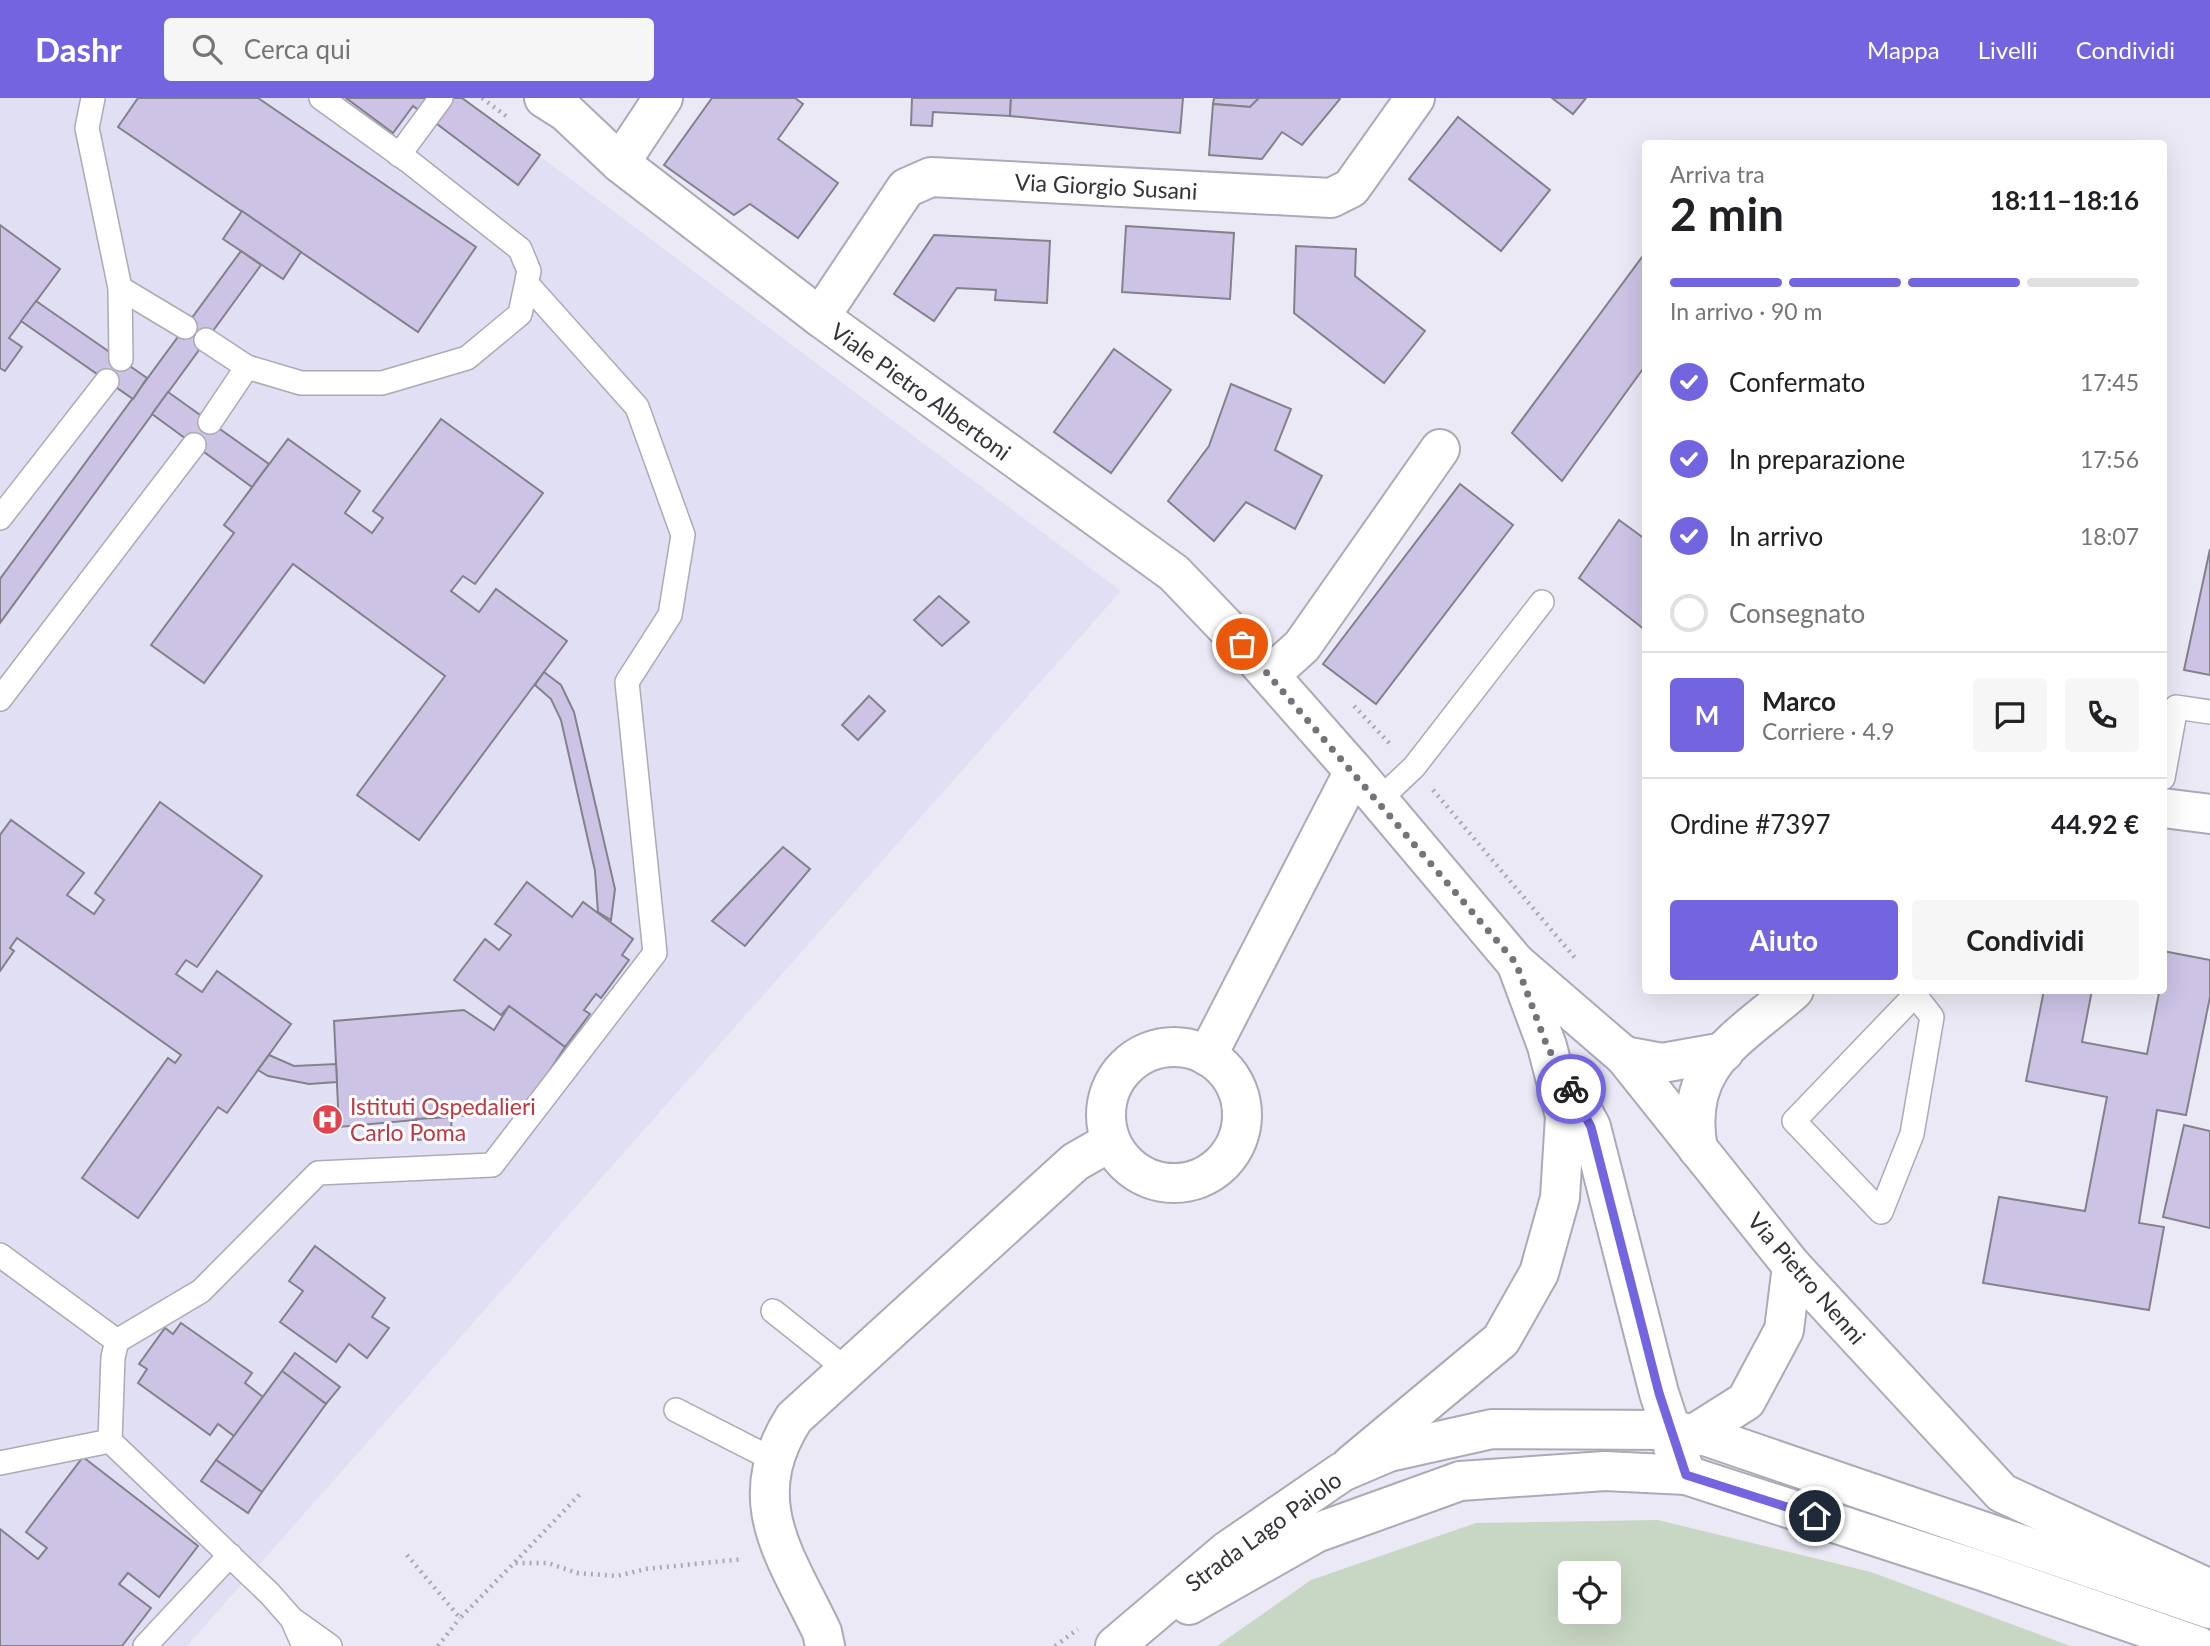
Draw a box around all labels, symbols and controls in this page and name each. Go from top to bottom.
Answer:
search box [164,18,654,81]
text: Dashr [35,29,122,69]
icon: search [188,30,226,68]
text: Cerca qui [244,33,351,65]
text: Mappa [1867,35,1940,64]
text: Livelli [1978,35,2038,64]
text: Condividi [2076,35,2175,64]
text: Arriva tra [1670,160,1765,188]
street label: Via Giorgio Susani [1014,167,1198,205]
text: 18:11–18:16 [1990,184,2139,216]
text: 2 min [1670,186,1784,241]
text: In arrivo · 90 m [1670,297,1823,325]
street label: Viale Pietro Albertoni [826,316,1016,466]
icon: check [1670,363,1708,401]
text: Confermato [1729,366,1865,398]
text: 17:45 [2080,368,2139,396]
icon: check [1670,440,1708,478]
text: In preparazione [1729,443,1905,475]
text: 17:56 [2080,445,2139,473]
icon: check [1670,517,1708,555]
text: In arrivo [1729,520,1823,552]
text: 18:07 [2080,522,2139,550]
text: Consegnato [1729,597,1865,629]
pin [1212,614,1272,674]
icon: bag [1223,625,1261,663]
button: chat [1973,678,2047,752]
button: phone [2065,678,2139,752]
text: Marco [1762,685,1836,717]
text: M [1695,699,1719,731]
text: Corriere · 4.9 [1762,717,1895,745]
text: Ordine #7397 [1670,808,1831,840]
text: 44.92 € [2051,808,2139,840]
button: Aiuto [1670,900,1898,980]
button: Condividi [1912,900,2139,980]
courier [1536,1054,1606,1124]
icon: bike [1552,1070,1590,1108]
place label: Istituti Ospedalieri Carlo Poma [350,1092,536,1146]
hospital icon: Istituti Ospedalieri Carlo Poma [310,1102,344,1136]
street label: Via Pietro Nenni [1742,1206,1872,1350]
street label: Strada Lago Paiolo [1180,1465,1346,1597]
pin [1785,1486,1845,1546]
icon: home [1796,1497,1834,1535]
map controls [1558,1561,1621,1624]
button: locate [1558,1561,1621,1624]

